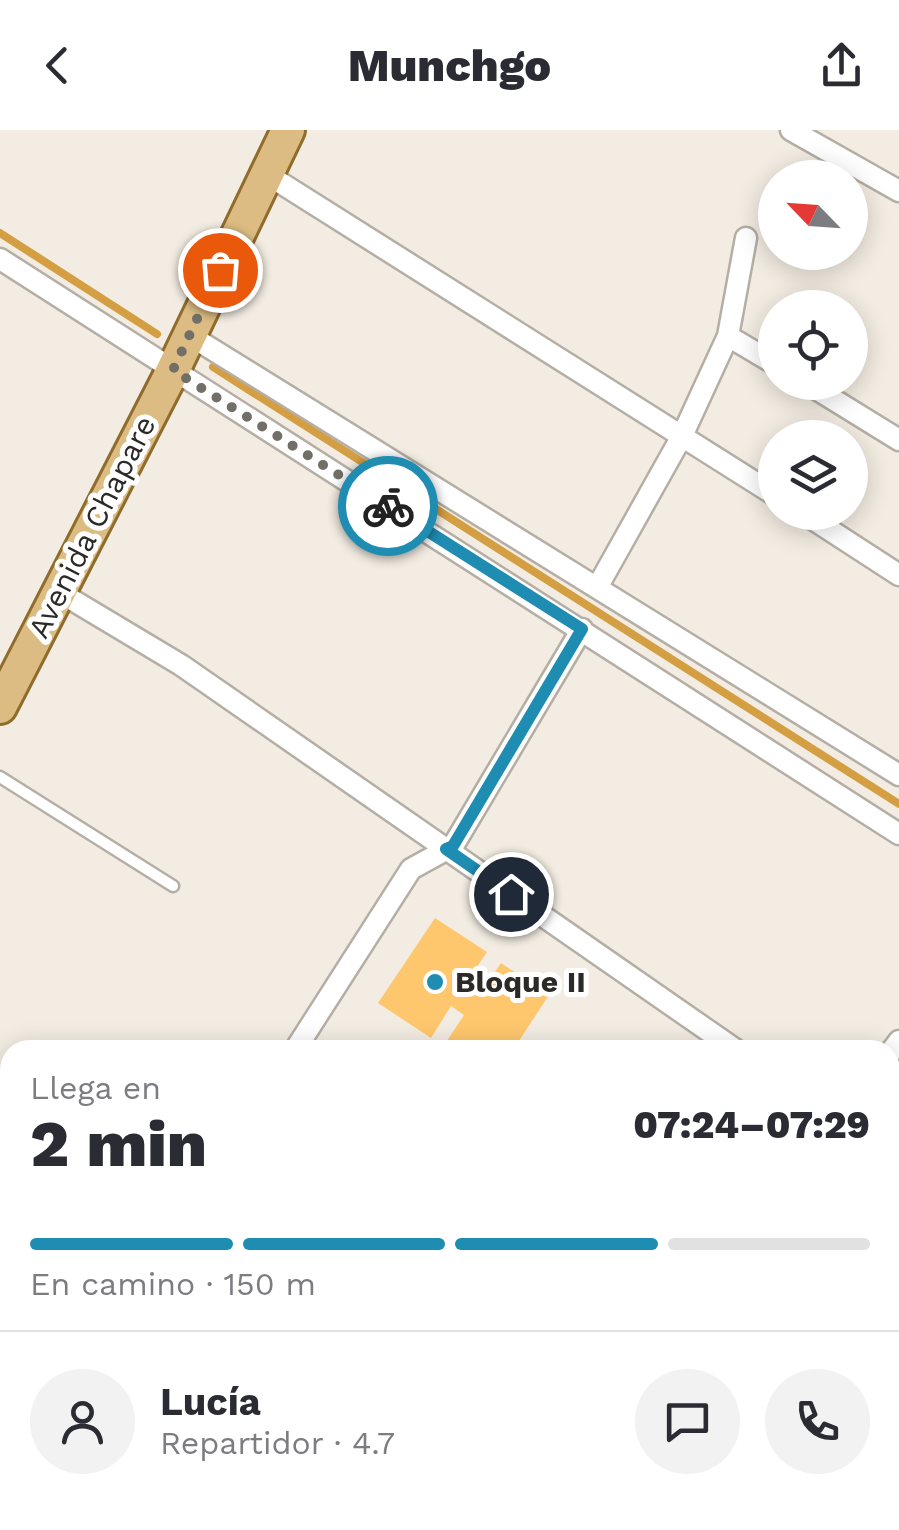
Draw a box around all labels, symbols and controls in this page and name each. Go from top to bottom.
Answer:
icon: back [30,38,85,93]
icon: share [814,38,869,93]
text: Munchgo [348,39,551,92]
north arrow [758,160,868,270]
map controls [758,160,868,530]
pin [178,228,263,313]
icon: bag [193,243,248,298]
button: locate [758,290,868,400]
street label: Avenida Chapare [20,410,163,644]
button: layers [758,420,868,530]
courier [338,456,438,556]
icon: bike [361,479,416,534]
pin [469,852,554,937]
icon: home [484,867,539,922]
place label: Bloque II [455,964,586,999]
marker: Bloque II [424,971,446,993]
text: Llega en [30,1069,161,1107]
text: 07:24–07:29 [633,1103,870,1147]
text: 2 min [30,1106,207,1182]
text: En camino · 150 m [30,1265,316,1303]
button: person [30,1369,135,1474]
button: chat [635,1369,740,1474]
button: phone [765,1369,870,1474]
text: Lucía [160,1380,261,1424]
text: Repartidor · 4.7 [160,1424,395,1462]

